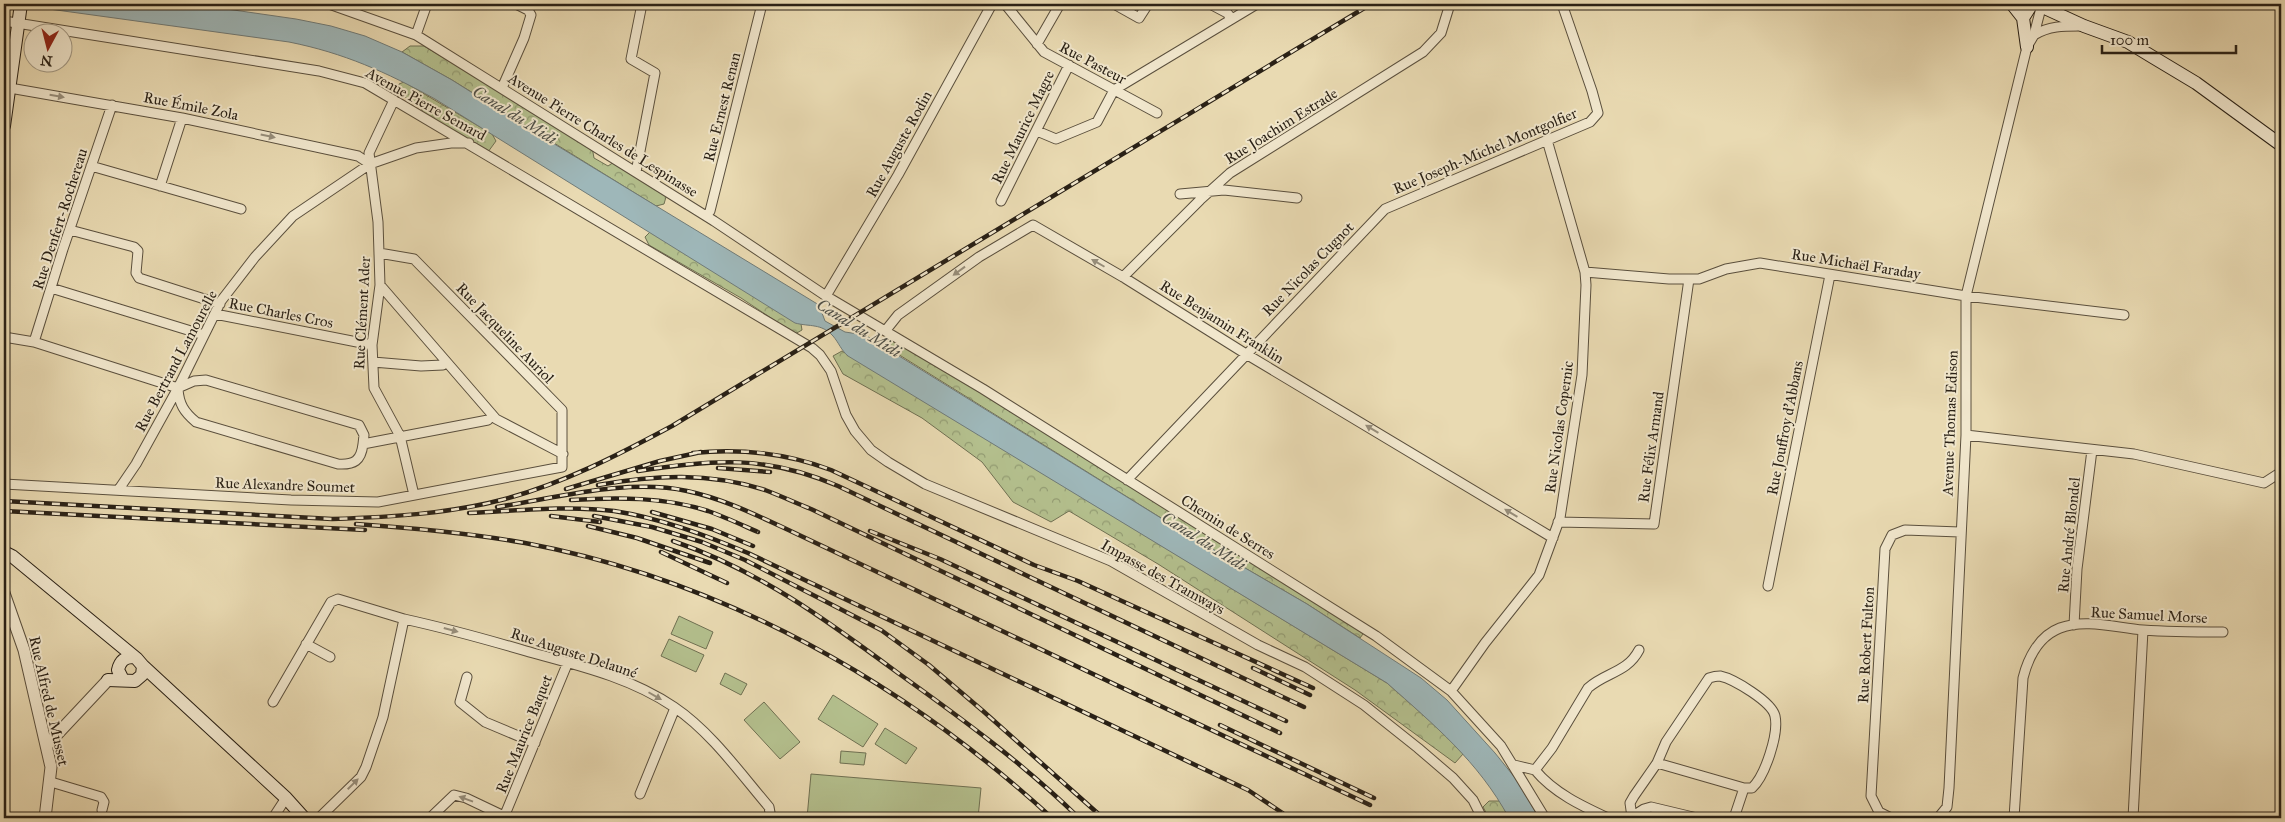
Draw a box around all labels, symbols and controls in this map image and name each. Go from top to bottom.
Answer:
north arrow [22,22,72,72]
scale bar [2102,22,2236,54]
text: 100 m [2110,31,2150,49]
street label: Rue Pasteur [1056,38,1130,88]
text: N [39,51,53,70]
street label: Rue Ernest Renan [700,51,744,163]
street label: Avenue Pierre Semard [362,63,490,145]
street label: Rue Maurice Magre [988,67,1058,187]
street label: Avenue Pierre Charles de Lespinasse [504,68,701,201]
water label: Canal du Midi [469,82,561,149]
street label: Rue Joachim Estrade [1221,84,1341,169]
street label: Rue Émile Zola [142,87,241,124]
street label: Rue Auguste Rodin [862,88,936,200]
one-way arrow [49,93,65,101]
street label: Rue Joseph-Michel Montgolfier [1390,104,1580,199]
one-way arrow [260,132,275,140]
street label: Rue Denfert-Rochereau [29,146,91,292]
street label: Rue Nicolas Cugnot [1258,218,1358,320]
street label: Rue Michaël Faraday [1790,245,1923,283]
street label: Rue Clément Ader [350,256,374,370]
one-way arrow [1092,258,1105,267]
one-way arrow [953,265,966,276]
street label: Rue Benjamin Franklin [1157,276,1287,368]
street label: Rue Jacqueline Auriol [452,279,558,388]
street label: Rue Bertrand Lamourelle [131,287,221,435]
street label: Rue Charles Cros [227,294,335,332]
water label: Canal du Midi [813,295,905,362]
street label: Avenue Thomas Edison [1938,350,1962,497]
street label: Rue Jouffroy d'Abbans [1763,359,1808,497]
street label: Rue Nicolas Copernic [1541,360,1577,494]
street label: Rue Félix Armand [1634,390,1668,504]
one-way arrow [1365,425,1378,434]
street label: Rue Alexandre Soumet [215,474,356,496]
street label: Rue André Blondel [2054,475,2084,594]
street label: Chemin de Serres [1178,491,1278,563]
water label: Canal du Midi [1158,508,1250,575]
one-way arrow [1504,509,1517,518]
street label: Impasse des Tramways [1098,536,1228,618]
street label: Rue Robert Fulton [1854,586,1878,704]
street label: Rue Samuel Morse [2090,603,2208,627]
street label: Rue Auguste Delauné [508,624,640,682]
one-way arrow [444,626,459,634]
street label: Rue Alfred de Musset [25,634,73,768]
street label: Rue Maurice Baquet [492,672,557,796]
one-way arrow [649,692,662,701]
one-way arrow [347,778,359,790]
one-way arrow [458,795,473,803]

